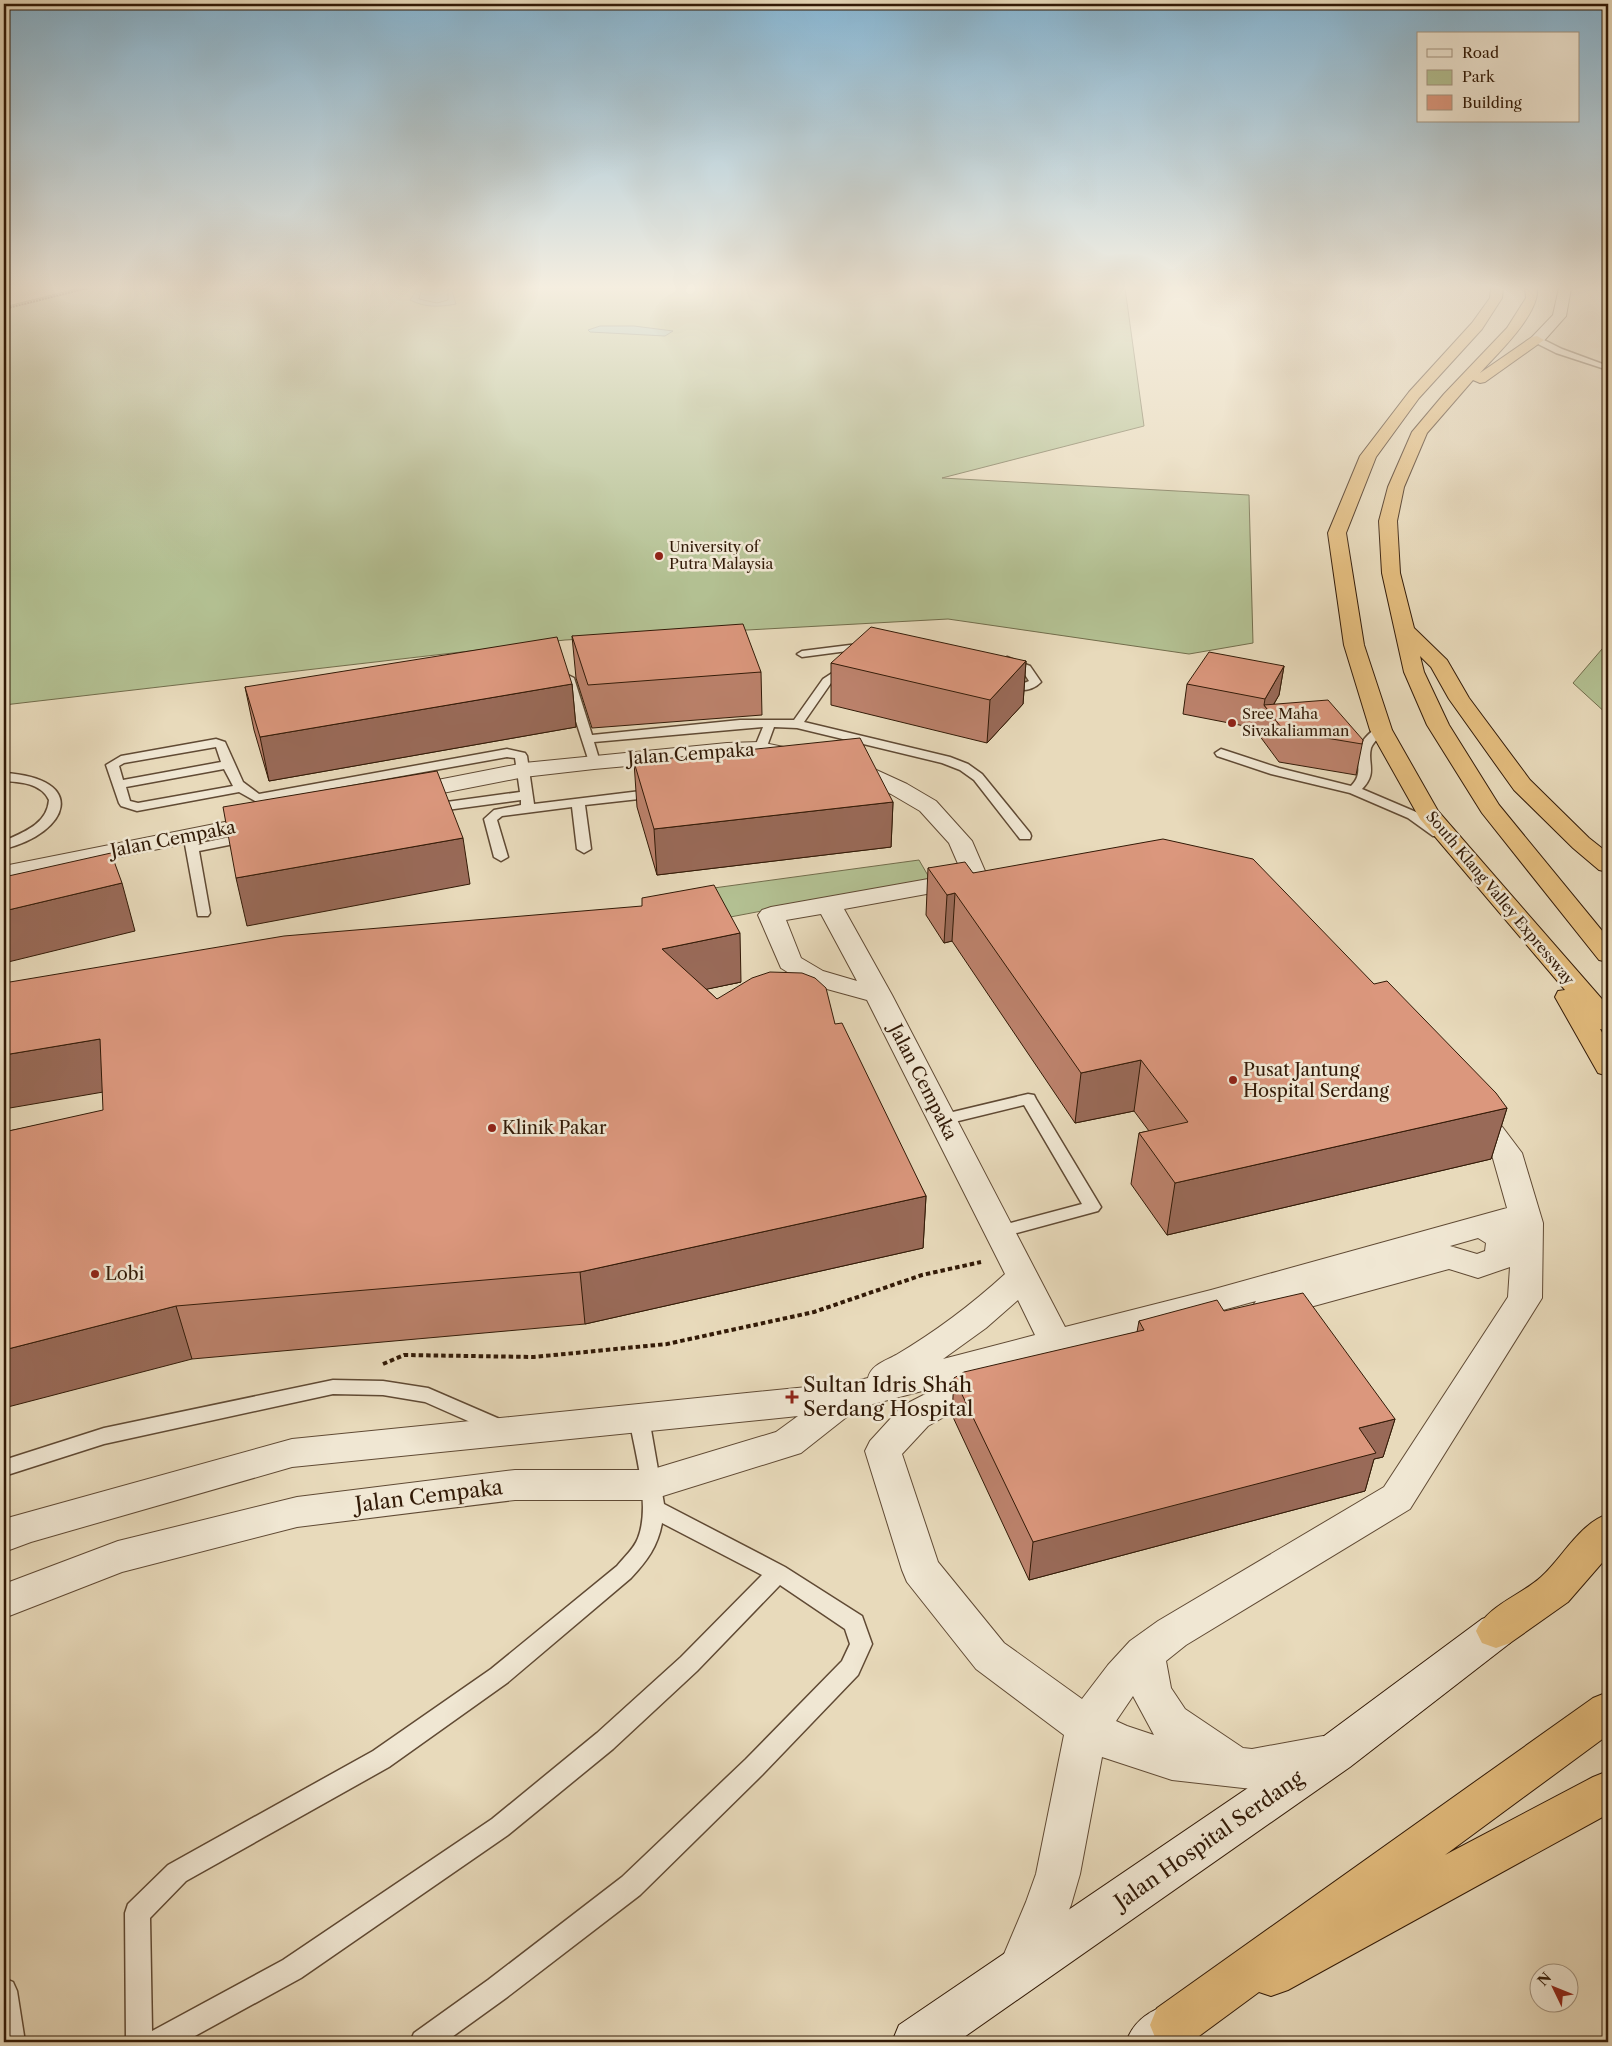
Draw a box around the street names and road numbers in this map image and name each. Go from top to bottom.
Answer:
street label: Jalan Cempaka [624,739,756,770]
street label: South Klang Valley Expressway [1422,807,1579,989]
street label: Jalan Cempaka [105,816,238,863]
street label: Jalan Cempaka [883,1018,962,1144]
street label: Jalan Cempaka [351,1474,505,1517]
street label: Jalan Hospital Serdang [1107,1764,1309,1916]

